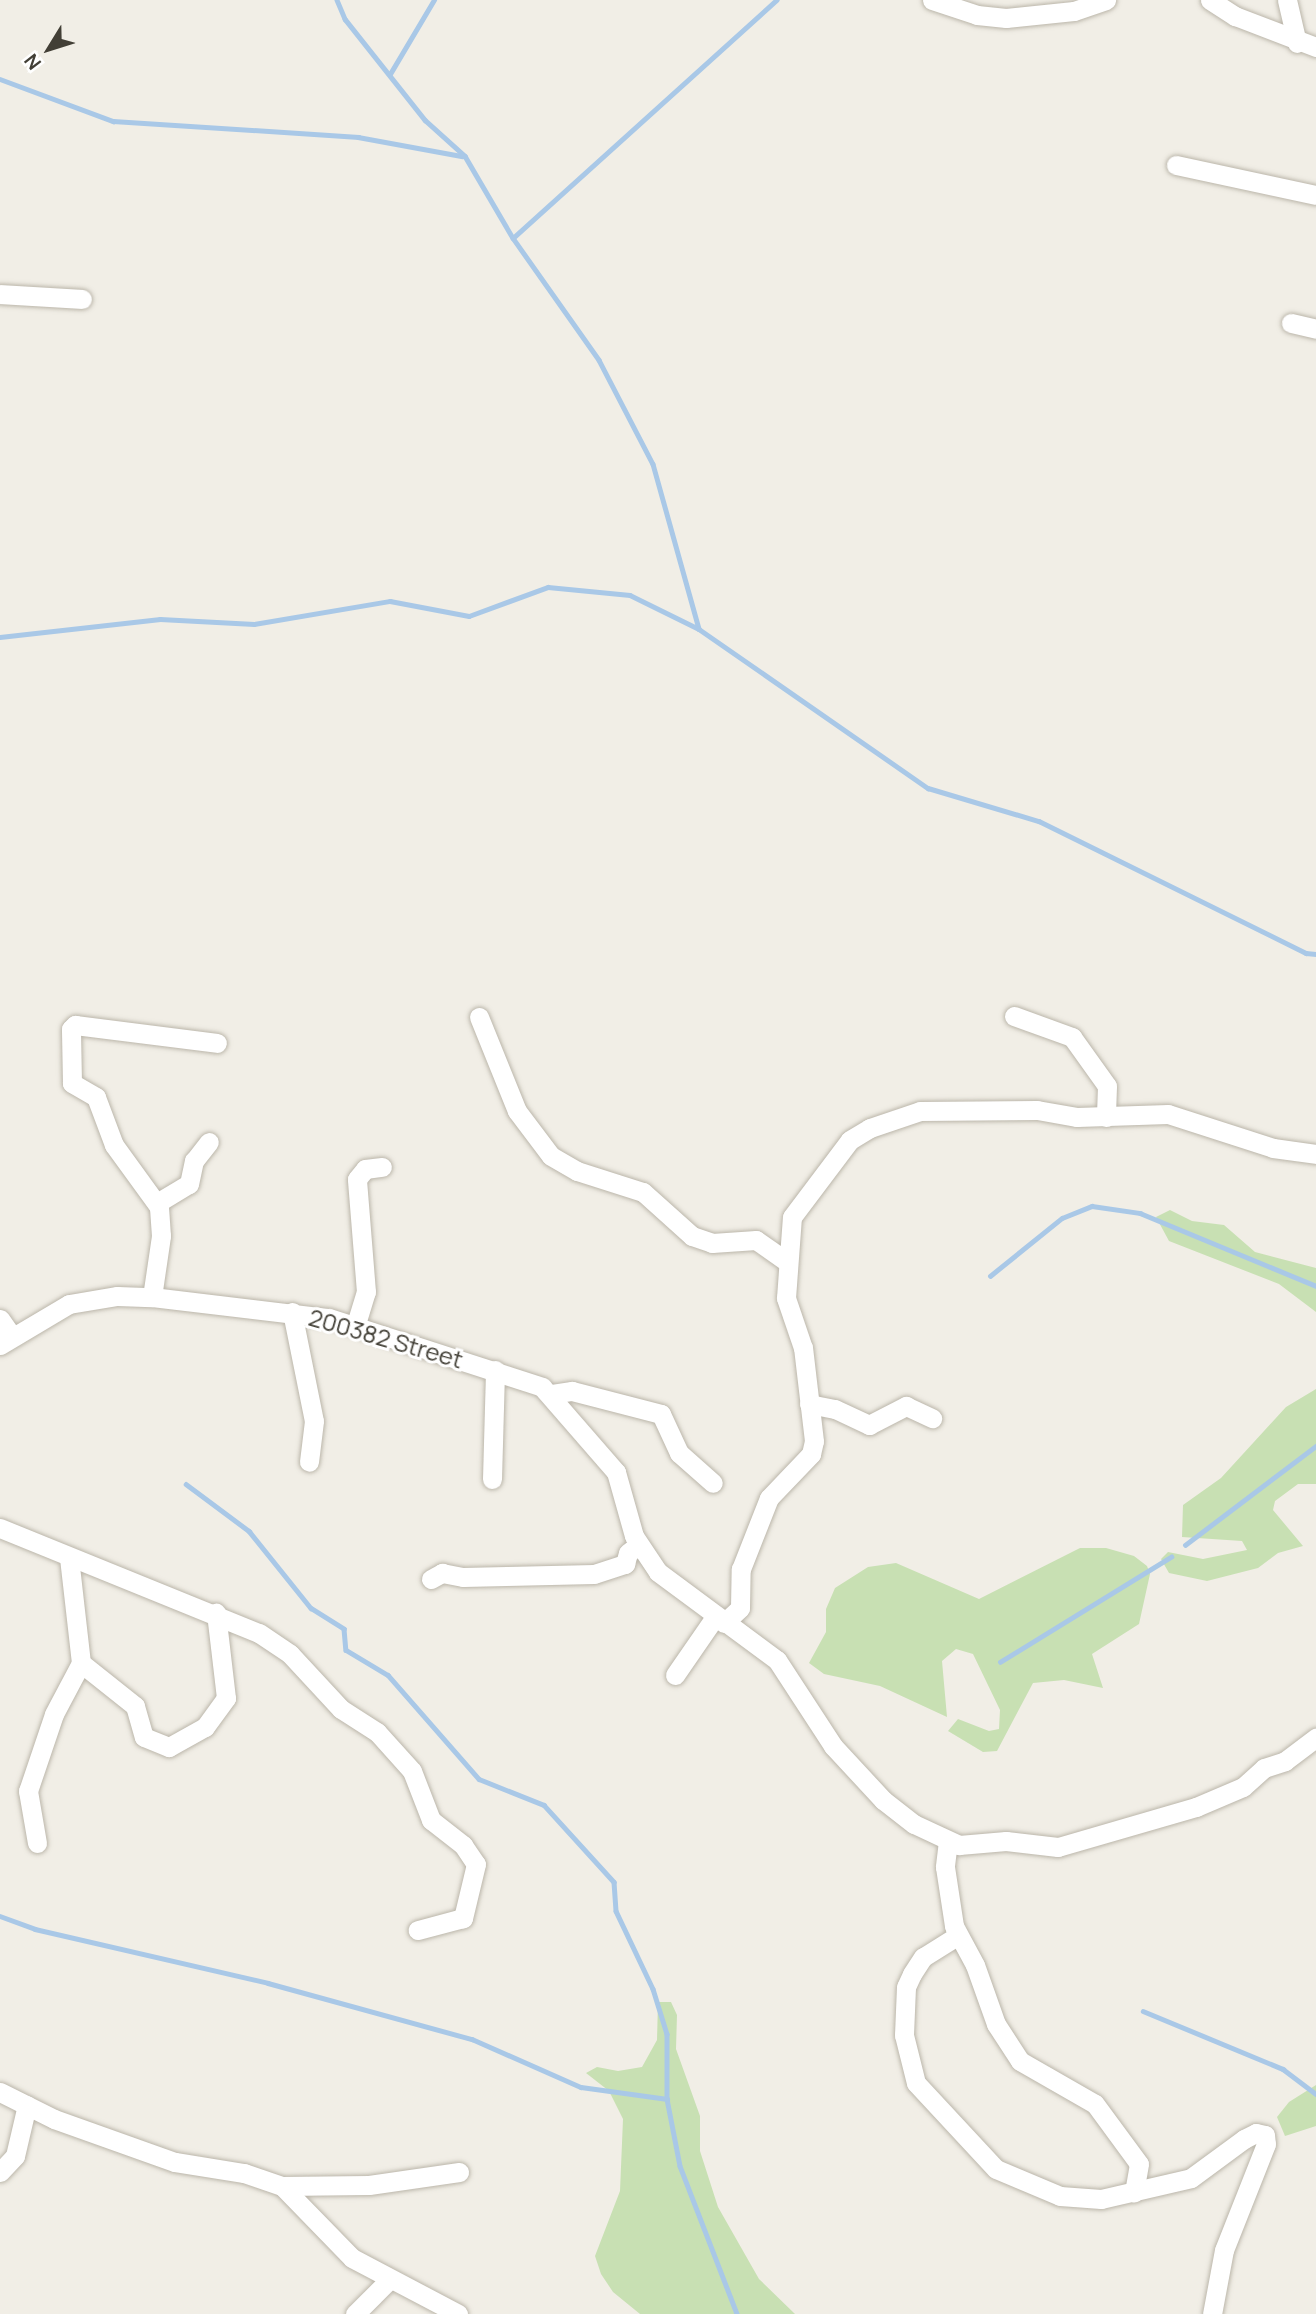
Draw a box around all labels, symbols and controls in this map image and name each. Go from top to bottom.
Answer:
north arrow [14,14,84,84]
text: N [18,49,47,75]
street label: 200382 Street [306,1302,466,1374]

